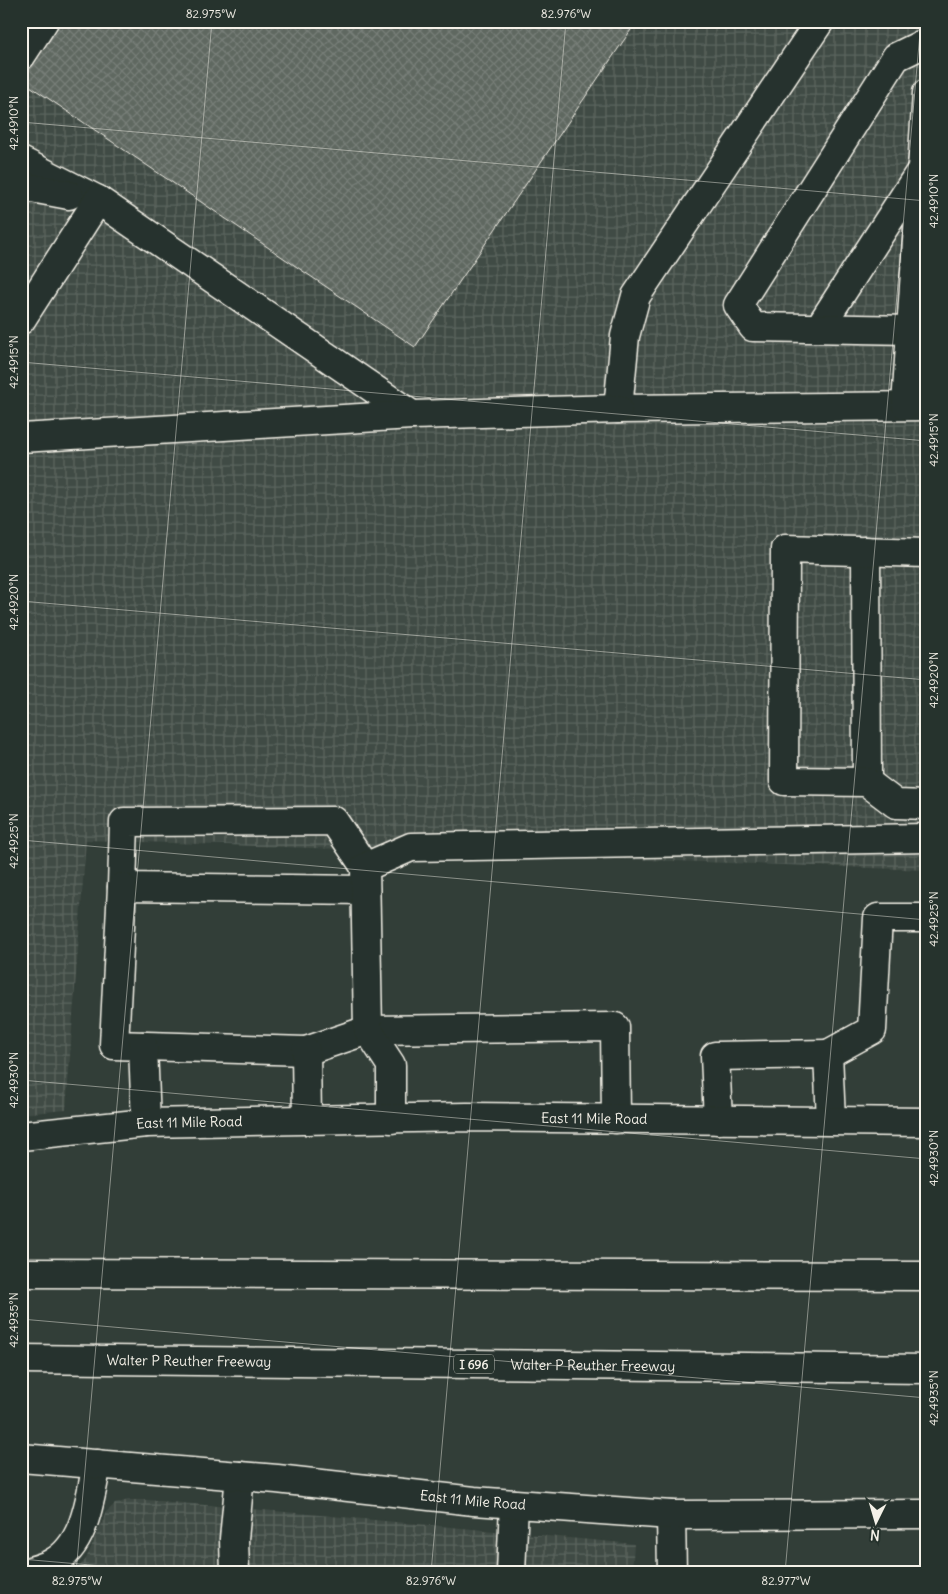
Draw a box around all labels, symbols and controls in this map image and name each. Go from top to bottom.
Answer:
text: 82.975°W [186,6,236,21]
text: 82.976°W [541,6,591,21]
text: 42.4910°N [6,96,21,150]
text: 42.4910°N [926,174,941,228]
text: 42.4915°N [6,335,21,389]
text: 42.4915°N [926,413,941,467]
text: 42.4920°N [6,574,21,630]
text: 42.4920°N [926,652,941,708]
text: 42.4925°N [6,813,21,869]
text: 42.4925°N [926,891,941,947]
text: 42.4930°N [6,1052,21,1108]
street label: East 11 Mile Road [541,1109,647,1128]
street label: East 11 Mile Road [135,1112,243,1133]
text: 42.4930°N [926,1130,941,1186]
text: 42.4935°N [6,1292,21,1348]
street label: Walter P Reuther Freeway [107,1351,271,1371]
road number: I 696 [454,1355,494,1374]
street label: Walter P Reuther Freeway [510,1355,675,1375]
text: 42.4935°N [926,1370,941,1426]
street label: East 11 Mile Road [419,1486,527,1514]
north arrow [850,1496,900,1546]
text: N [869,1526,880,1544]
text: 82.975°W [52,1573,102,1588]
text: 82.976°W [406,1573,456,1588]
text: 82.977°W [761,1573,811,1588]

